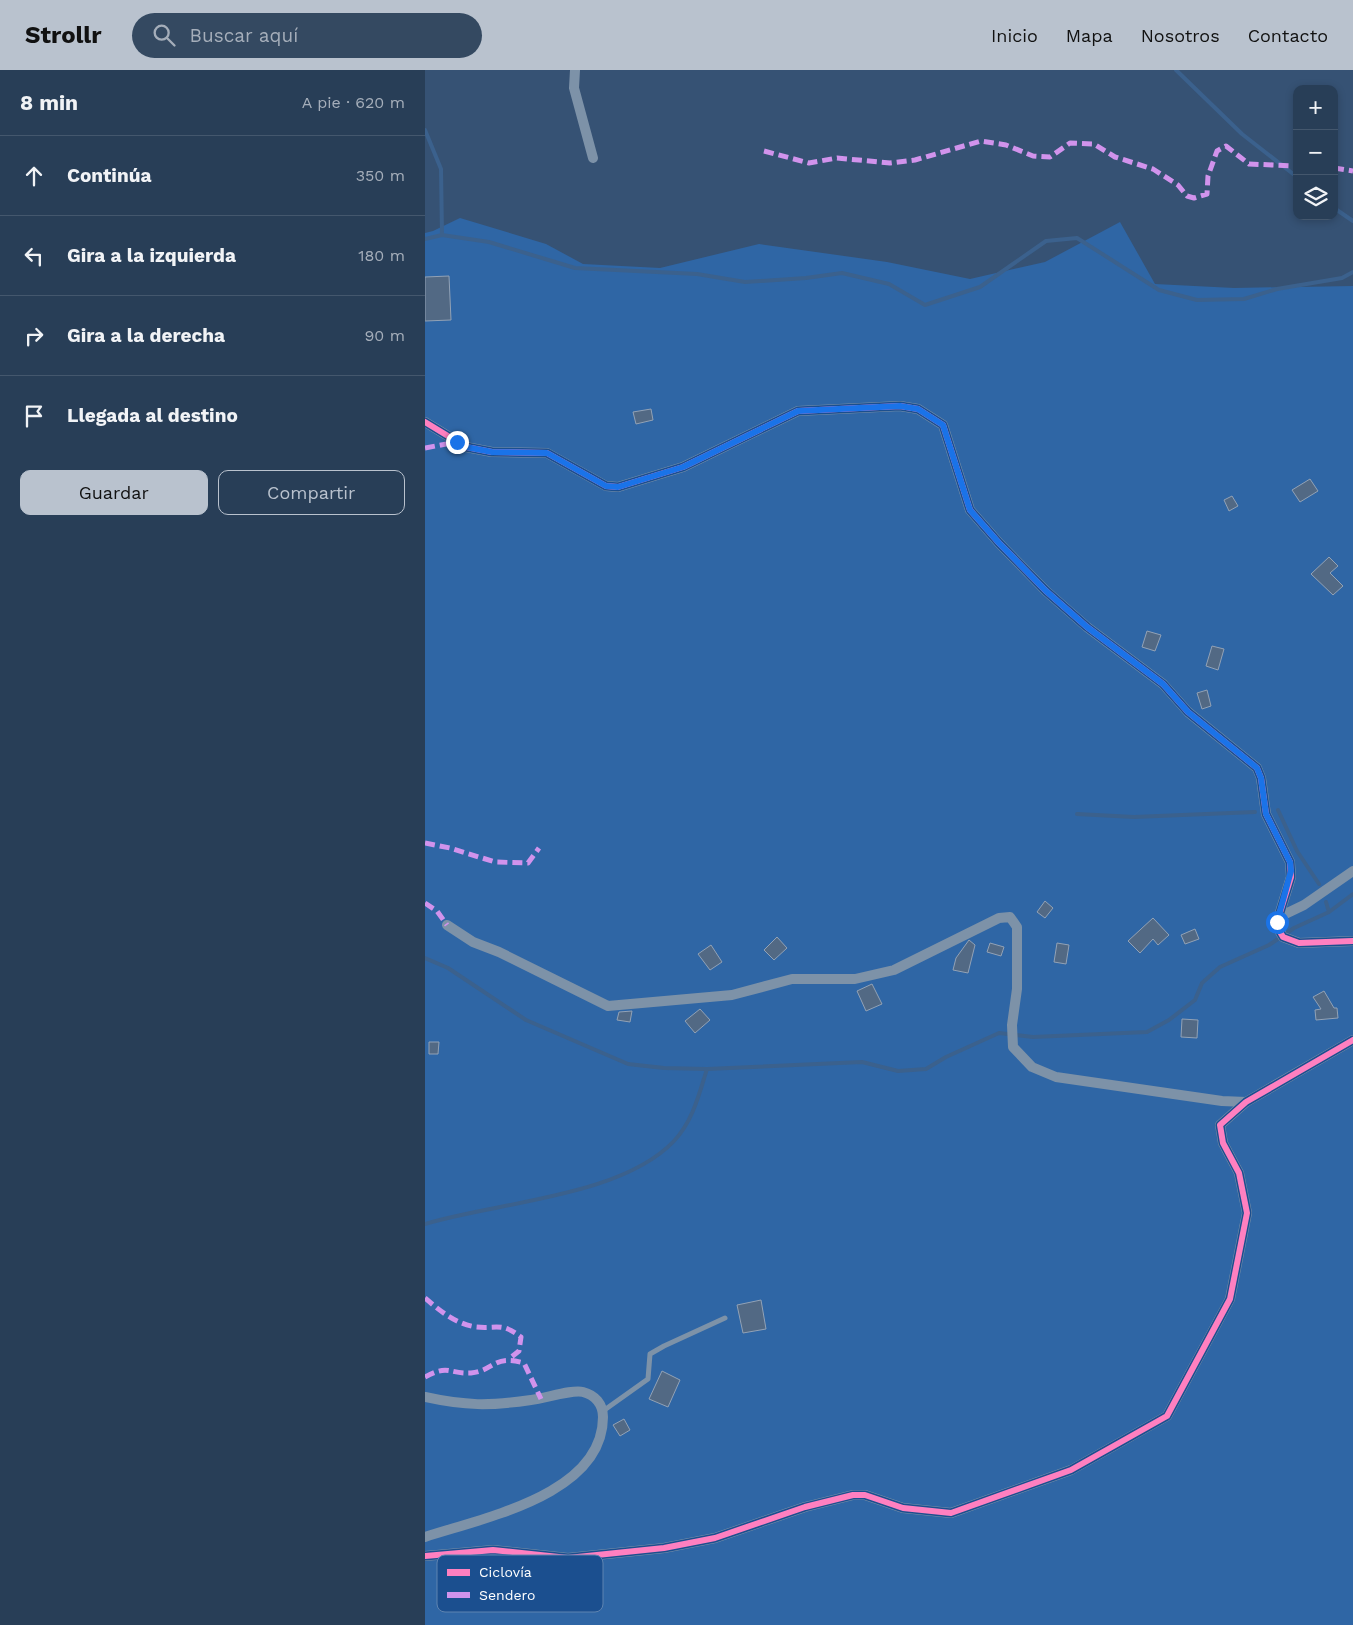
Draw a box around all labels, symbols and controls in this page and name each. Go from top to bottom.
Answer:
search box [132,13,482,58]
text: Strollr [25,21,102,49]
icon: search [150,21,178,49]
text: Buscar aquí [190,24,298,47]
text: Inicio [991,25,1038,46]
text: Mapa [1066,25,1113,46]
text: Nosotros [1141,25,1220,46]
text: Contacto [1248,25,1328,46]
map controls [1293,85,1338,220]
button: + [1293,85,1338,130]
text: 8 min [20,90,78,115]
text: A pie · 620 m [302,93,405,112]
button: − [1293,130,1338,175]
icon: ahead [20,162,48,190]
text: Continúa [67,164,151,187]
text: 350 m [356,166,405,185]
button: layers [1293,175,1338,220]
icon: left [20,242,48,270]
text: Gira a la izquierda [67,244,236,267]
text: 180 m [358,246,405,265]
icon: right [20,322,48,350]
text: Gira a la derecha [67,324,225,347]
text: 90 m [364,326,405,345]
icon: arrive [20,402,48,430]
text: Llegada al destino [67,404,238,427]
route end [446,431,469,454]
button: Guardar [20,470,208,515]
button: Compartir [218,470,405,515]
route start [1266,911,1289,934]
legend [437,1555,603,1612]
text: Ciclovía [479,1564,532,1580]
text: Sendero [479,1587,535,1603]

